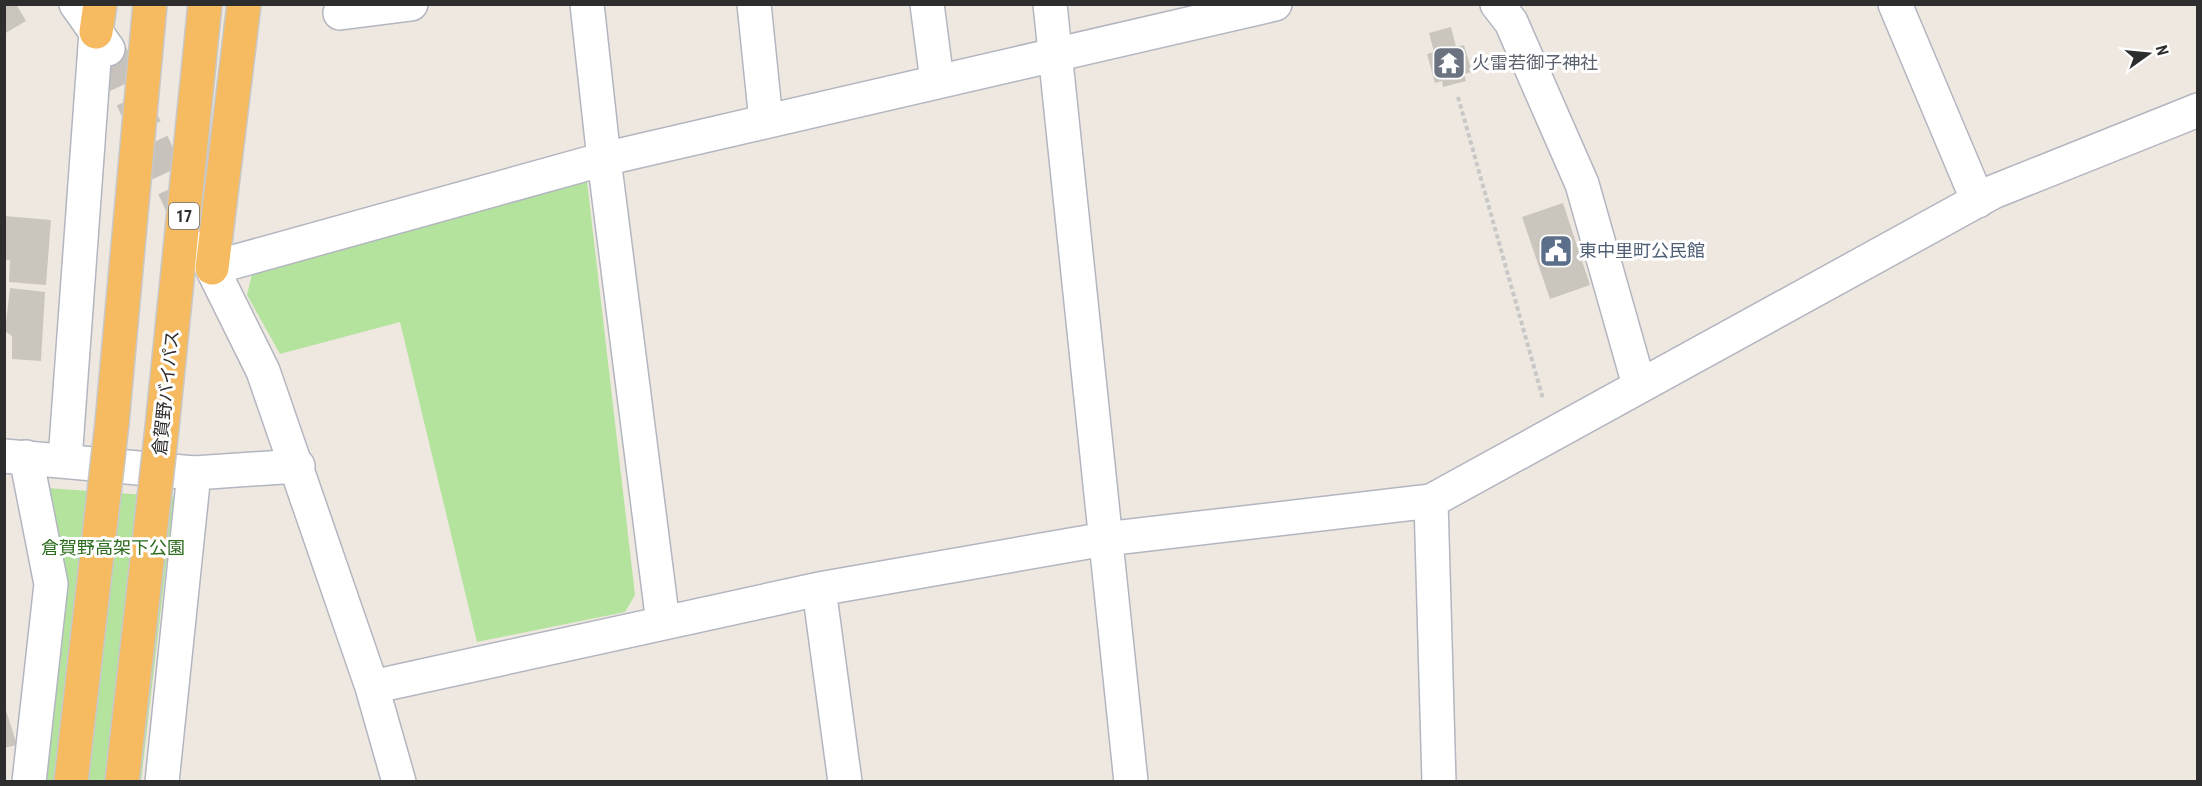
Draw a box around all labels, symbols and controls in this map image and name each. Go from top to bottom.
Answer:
north arrow [2118,24,2178,84]
text: N [2152,43,2172,57]
temple icon: 火雷若御子神社 [1431,45,1467,81]
place label: 火雷若御子神社 [1472,52,1598,73]
road number: 17 [169,203,199,229]
public building icon: 東中里町公民館 [1538,233,1574,269]
place label: 東中里町公民館 [1579,240,1705,261]
street label: 倉賀野バイパス [148,329,183,457]
park label: 倉賀野高架下公園 [41,537,185,558]

